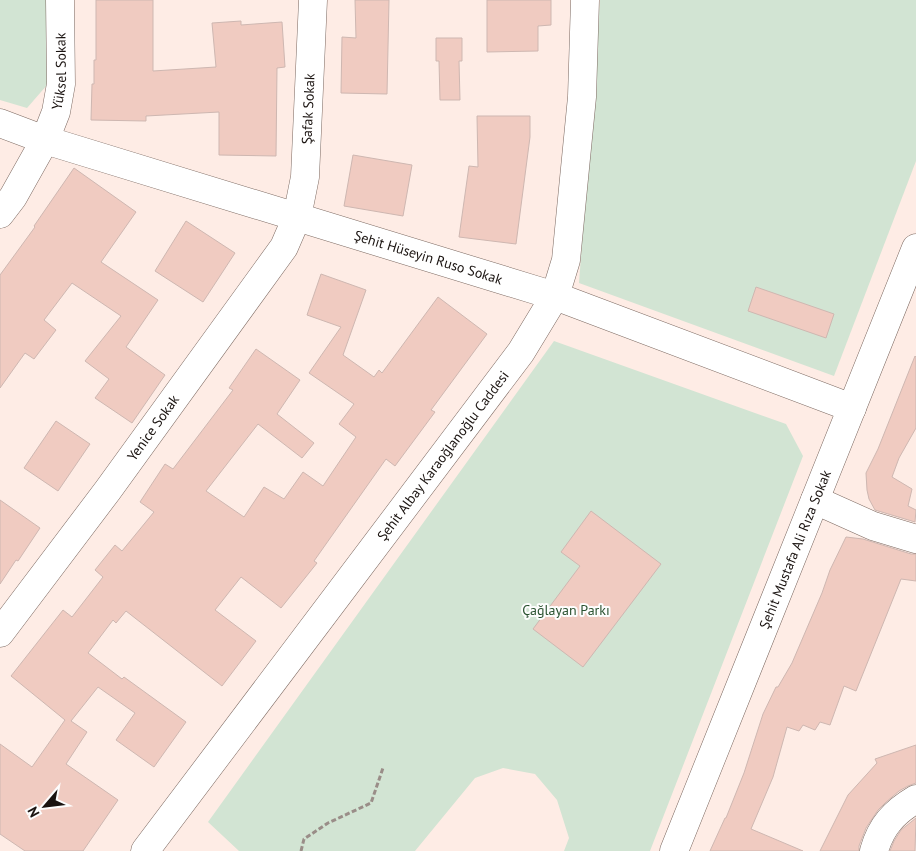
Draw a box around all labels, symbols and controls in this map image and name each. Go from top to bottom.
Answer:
street label: Yüksel Sokak [48,32,70,111]
street label: Şafak Sokak [297,73,319,145]
street label: Şehit Hüseyin Ruso Sokak [352,226,505,289]
street label: Şehit Albay Karaoğlanoğlu Caddesi [373,367,513,544]
street label: Yenice Sokak [123,391,183,464]
street label: Şehit Mustafa Ali Rıza Sokak [755,467,835,631]
park label: Çağlayan Parkı [522,601,610,619]
north arrow [20,781,70,831]
text: N [23,804,44,820]

